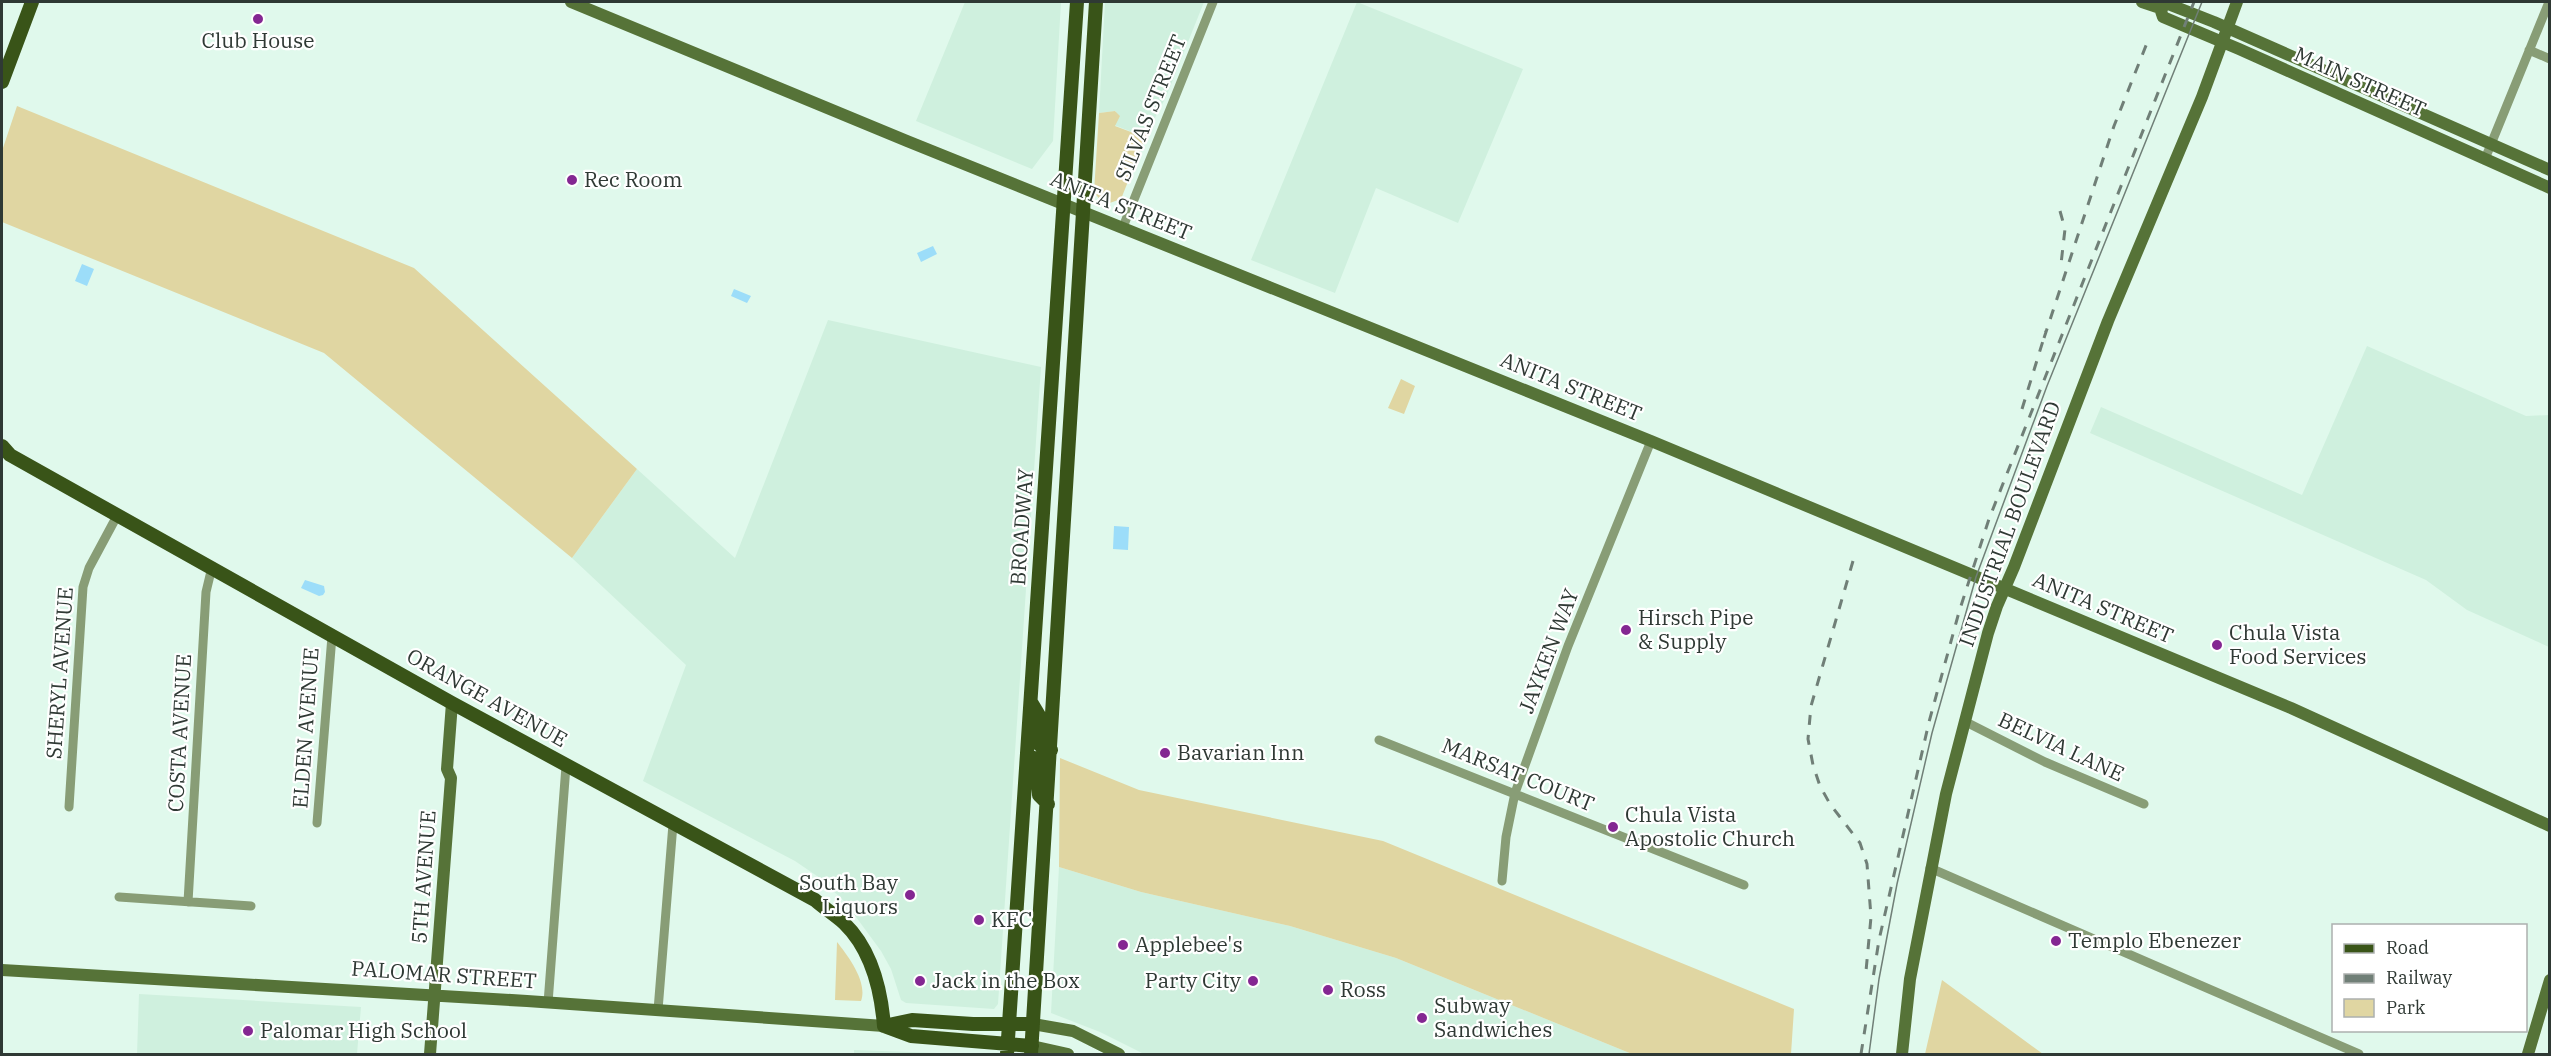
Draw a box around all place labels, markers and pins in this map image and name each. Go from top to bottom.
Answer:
marker: Club House [251,12,265,26]
place label: Club House [201,26,315,54]
place label: Rec Room [584,165,682,193]
marker: Rec Room [565,173,579,187]
place label: Hirsch Pipe & Supply [1638,603,1754,655]
place label: Chula Vista Food Services [2229,618,2367,670]
marker: Hirsch Pipe & Supply [1619,623,1633,637]
marker: Chula Vista Food Services [2210,638,2224,652]
place label: Bavarian Inn [1177,738,1304,766]
marker: Bavarian Inn [1158,746,1172,760]
place label: Chula Vista Apostolic Church [1625,800,1795,852]
marker: Chula Vista Apostolic Church [1606,820,1620,834]
place label: South Bay Liquors [799,868,899,920]
marker: South Bay Liquors [903,888,917,902]
place label: KFC [991,905,1032,933]
marker: KFC [972,913,986,927]
place label: Templo Ebenezer [2068,926,2242,954]
place label: Applebee's [1135,930,1243,958]
marker: Templo Ebenezer [2049,934,2063,948]
marker: Applebee's [1116,938,1130,952]
place label: Jack in the Box [932,966,1080,994]
place label: Party City [1145,966,1242,994]
marker: Jack in the Box [913,974,927,988]
marker: Party City [1246,974,1260,988]
place label: Ross [1340,975,1386,1003]
marker: Ross [1321,983,1335,997]
place label: Subway Sandwiches [1434,991,1552,1043]
marker: Subway Sandwiches [1415,1011,1429,1025]
place label: Palomar High School [260,1016,467,1044]
marker: Palomar High School [241,1024,255,1038]

